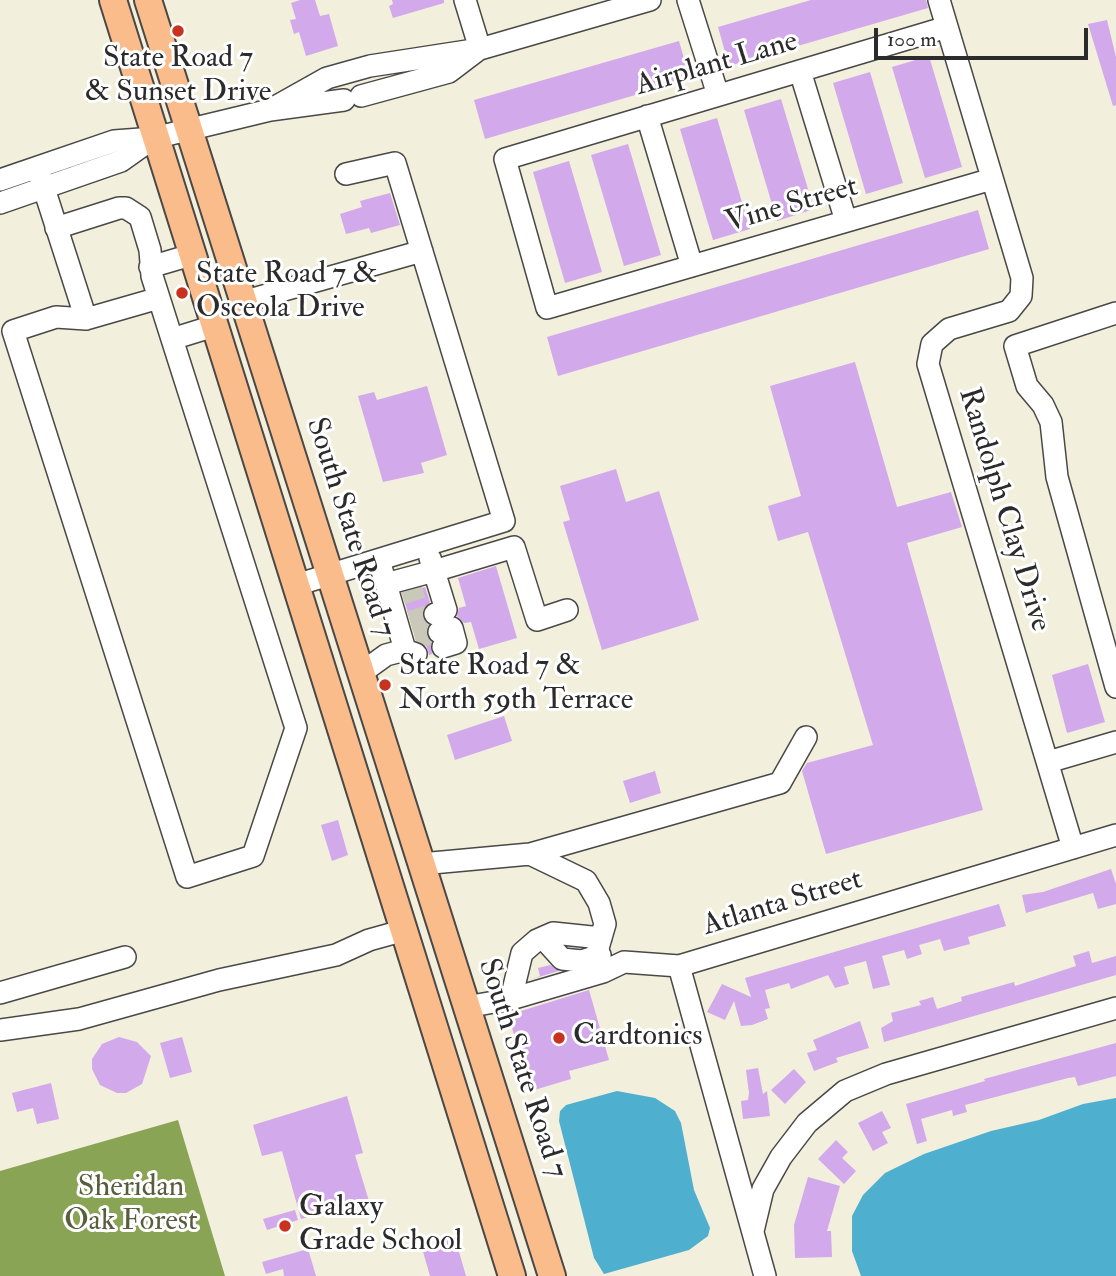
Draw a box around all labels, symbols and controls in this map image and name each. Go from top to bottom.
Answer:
scale bar [878,14,1092,58]
marker: State Road 7 & Sunset Drive [170,23,186,39]
street label: Airplant Lane [632,25,802,105]
text: 100 m [887,26,937,53]
place label: State Road 7 & Sunset Drive [85,42,271,112]
street label: Vine Street [722,170,862,242]
place label: State Road 7 & Osceola Drive [196,258,378,328]
marker: State Road 7 & Osceola Drive [174,285,190,301]
street label: Randolph Clay Drive [949,384,1057,636]
street label: South State Road 7 [297,414,401,642]
place label: State Road 7 & North 59th Terrace [399,650,633,720]
marker: State Road 7 & North 59th Terrace [377,677,393,693]
street label: Atlanta Street [699,863,867,945]
street label: South State Road 7 [469,955,573,1183]
place label: Cardtonics [573,1020,703,1056]
marker: Cardtonics [551,1030,567,1046]
park label: Sheridan Oak Forest [64,1171,198,1242]
place label: Galaxy Grade School [299,1191,462,1262]
marker: Galaxy Grade School [277,1218,293,1234]

